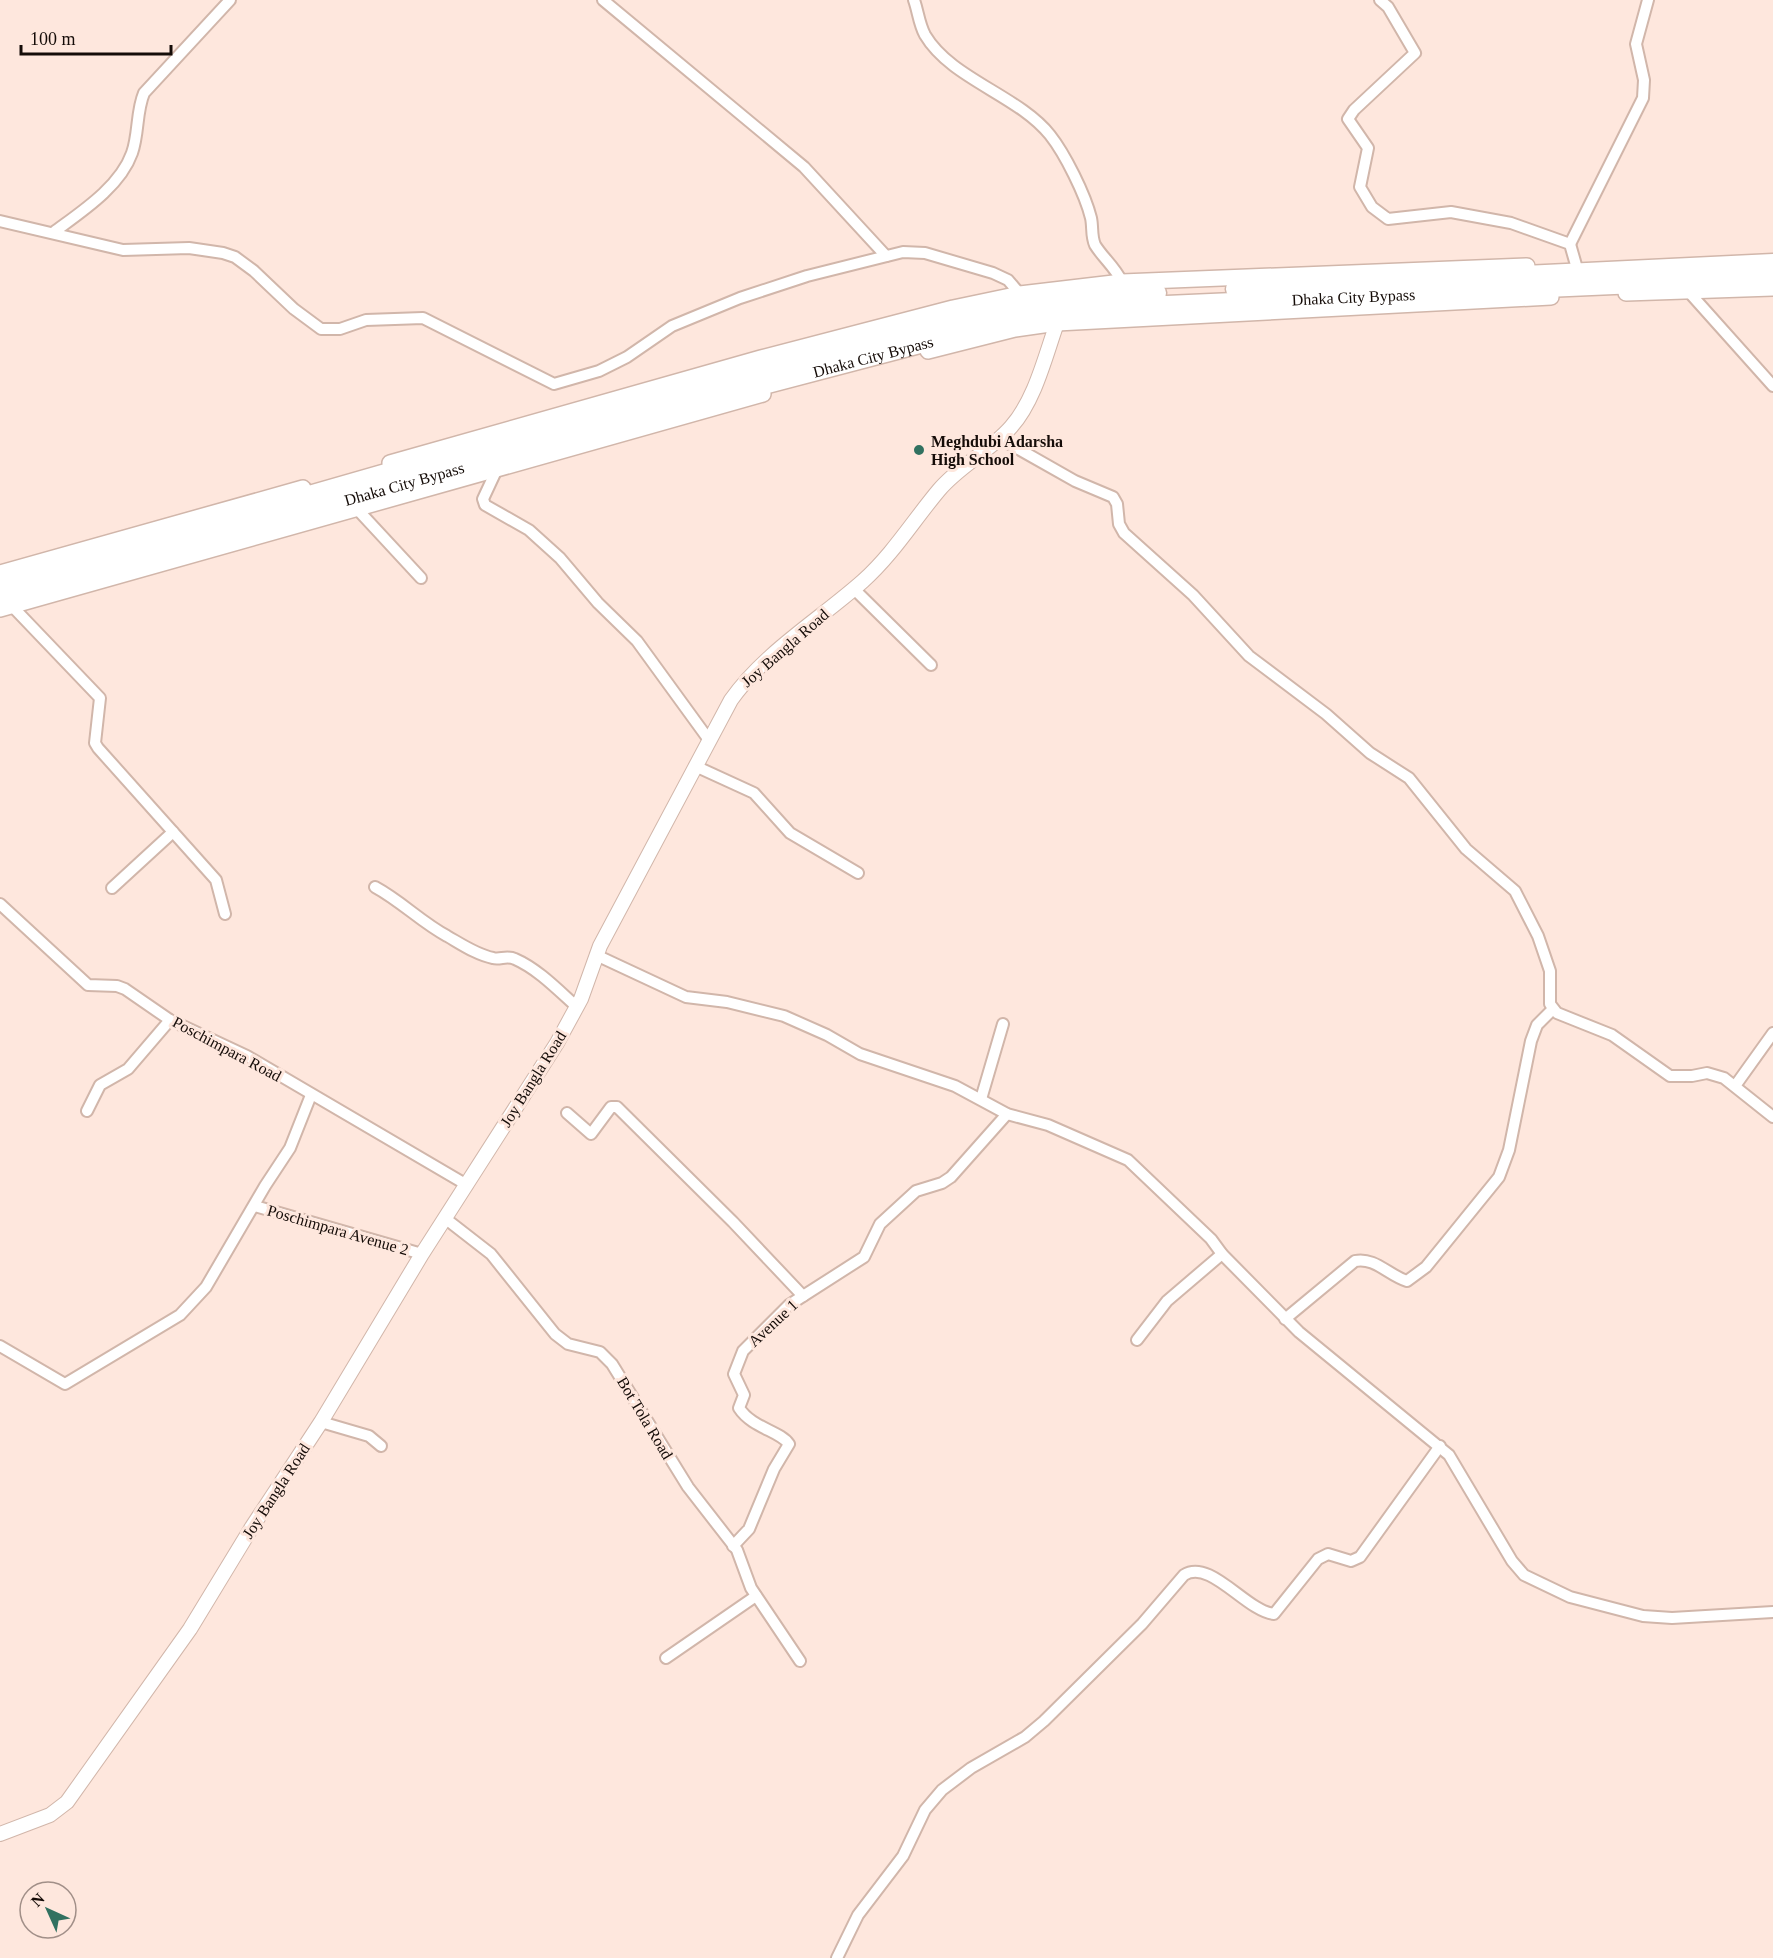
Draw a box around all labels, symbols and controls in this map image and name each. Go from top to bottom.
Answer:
scale bar [21,18,171,56]
text: 100 m [30,29,76,49]
street label: Dhaka City Bypass [1291,285,1416,308]
street label: Dhaka City Bypass [811,332,935,380]
place label: Meghdubi Adarsha High School [931,433,1063,469]
marker: Meghdubi Adarsha High School [912,443,926,457]
street label: Dhaka City Bypass [342,458,466,509]
street label: Joy Bangla Road [738,606,832,691]
street label: Poschimpara Road [169,1013,284,1086]
street label: Joy Bangla Road [497,1028,570,1130]
street label: Poschimpara Avenue 2 [265,1202,411,1259]
street label: Avenue 1 [745,1296,801,1350]
street label: Bot Tola Road [614,1374,676,1462]
street label: Joy Bangla Road [239,1441,314,1542]
north arrow [18,1880,78,1940]
text: N [28,1889,48,1910]

